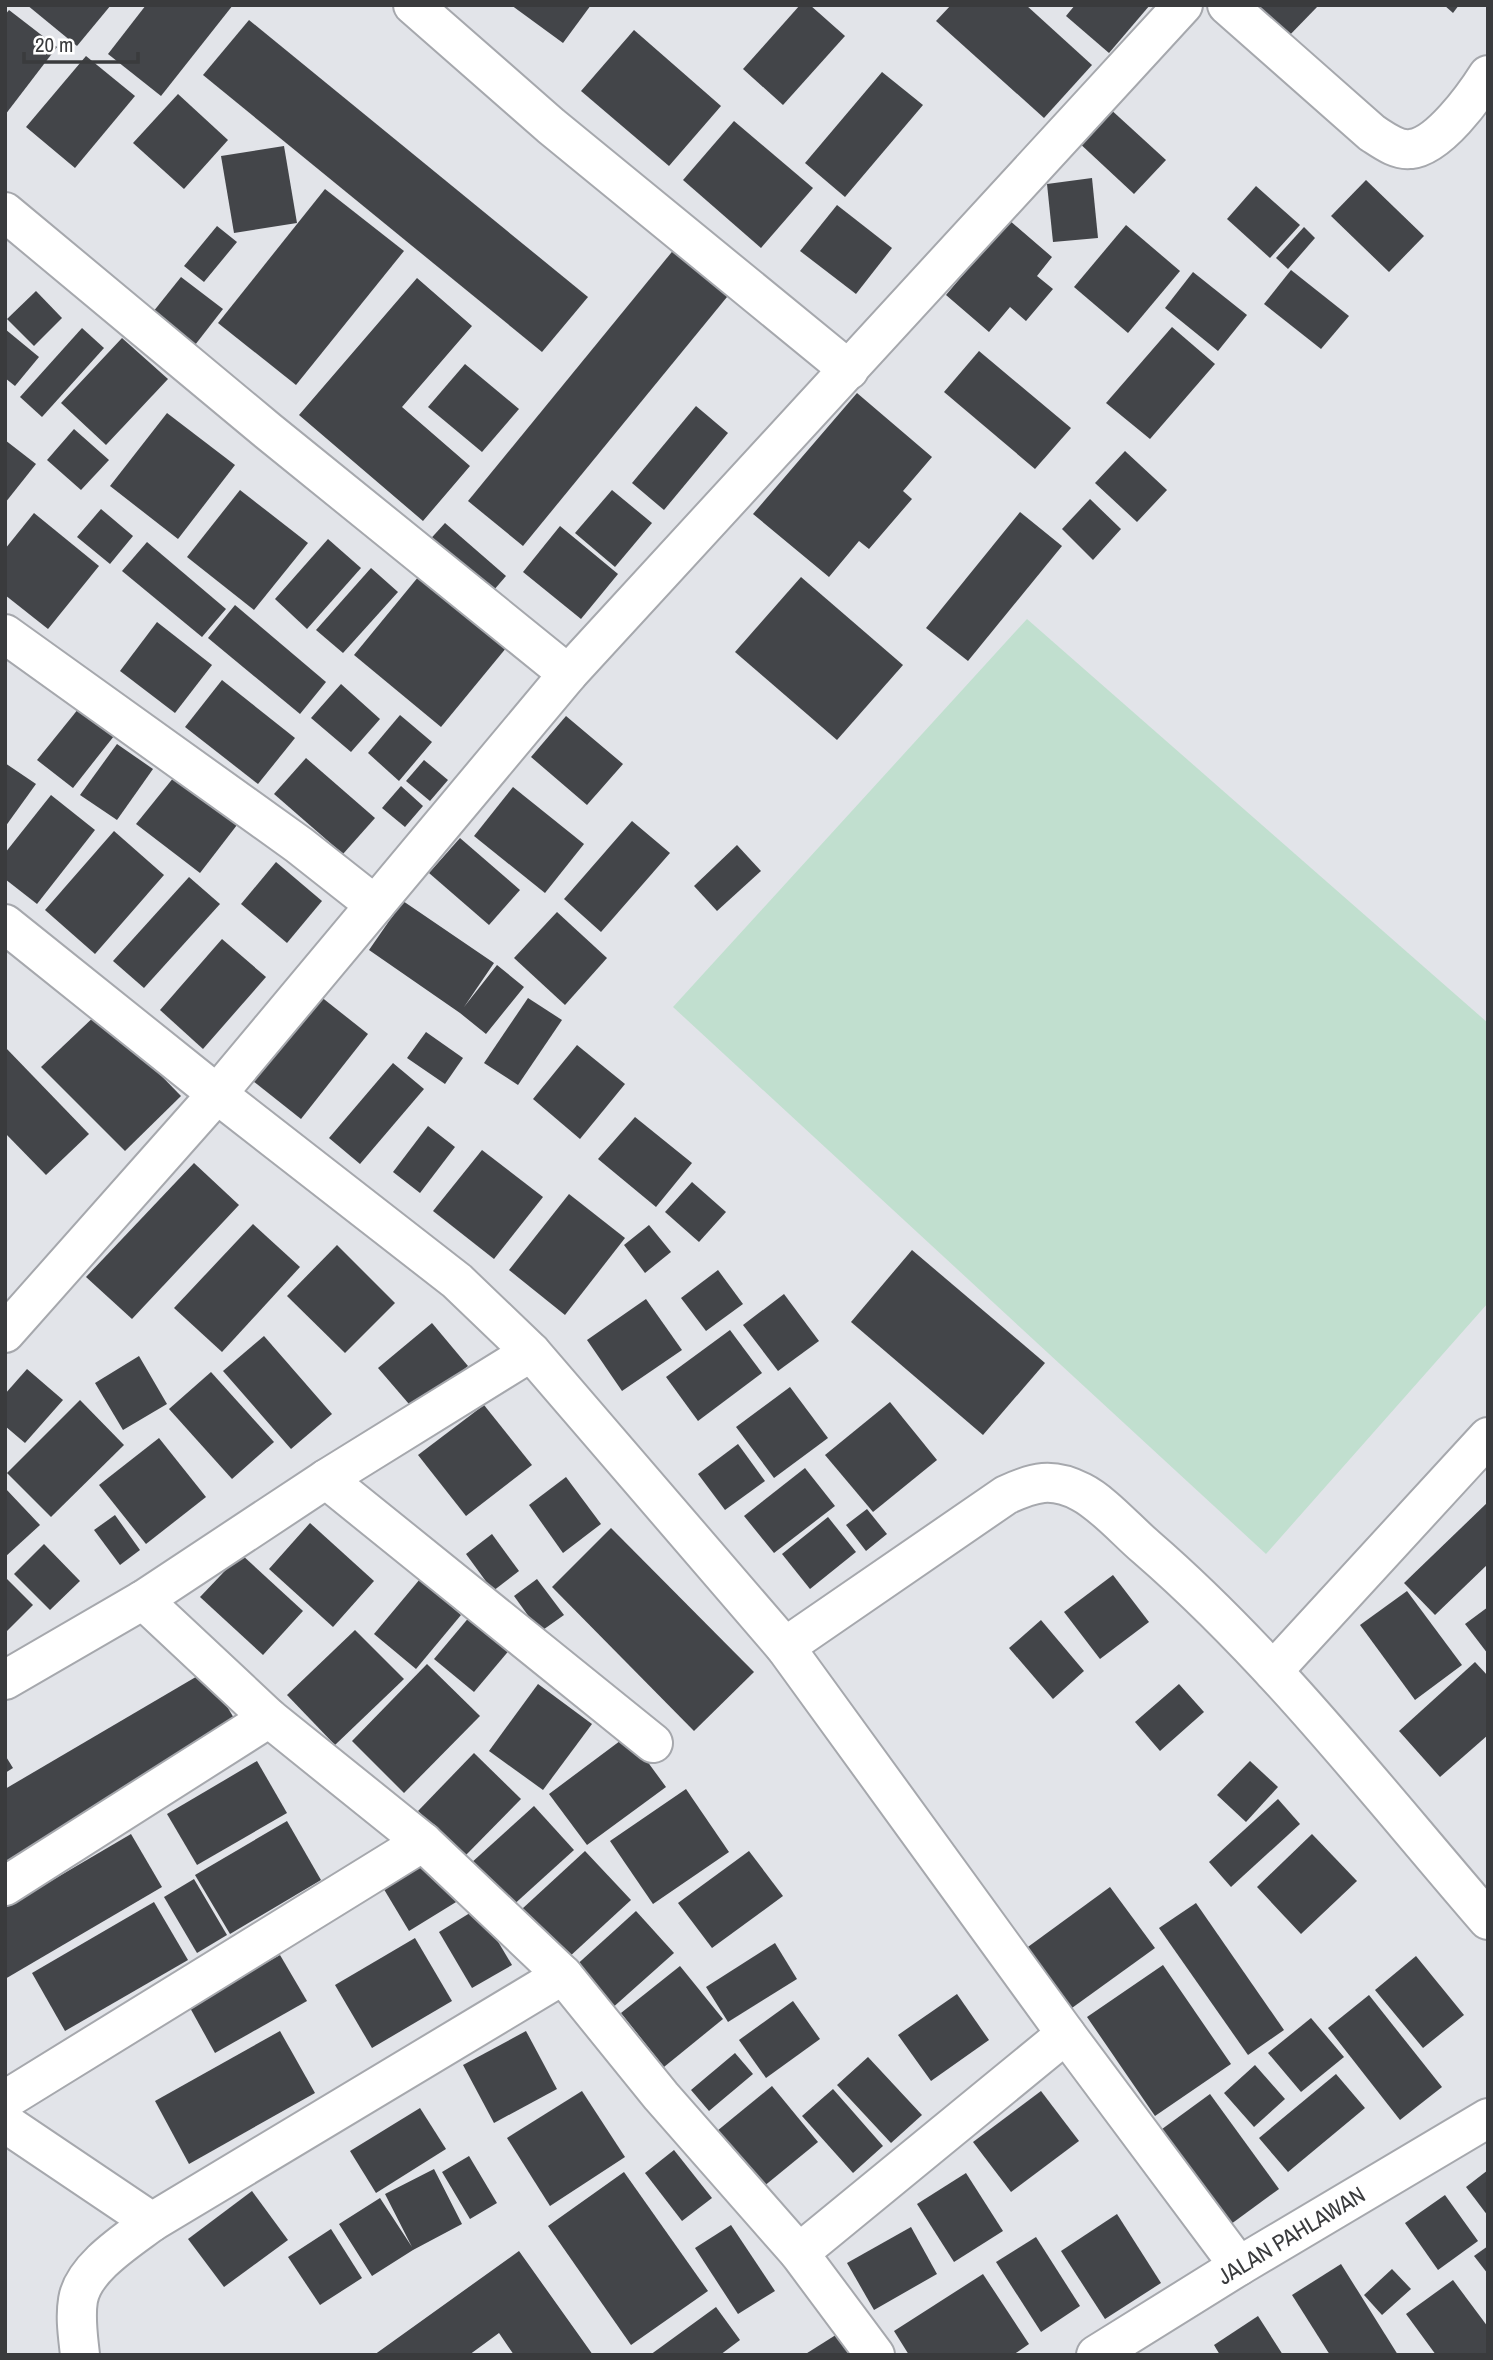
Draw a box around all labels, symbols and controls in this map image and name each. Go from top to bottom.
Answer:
scale bar [24,21,138,65]
text: 20 m [35,30,73,59]
street label: JALAN PAHLAWAN [1211,2179,1371,2291]

